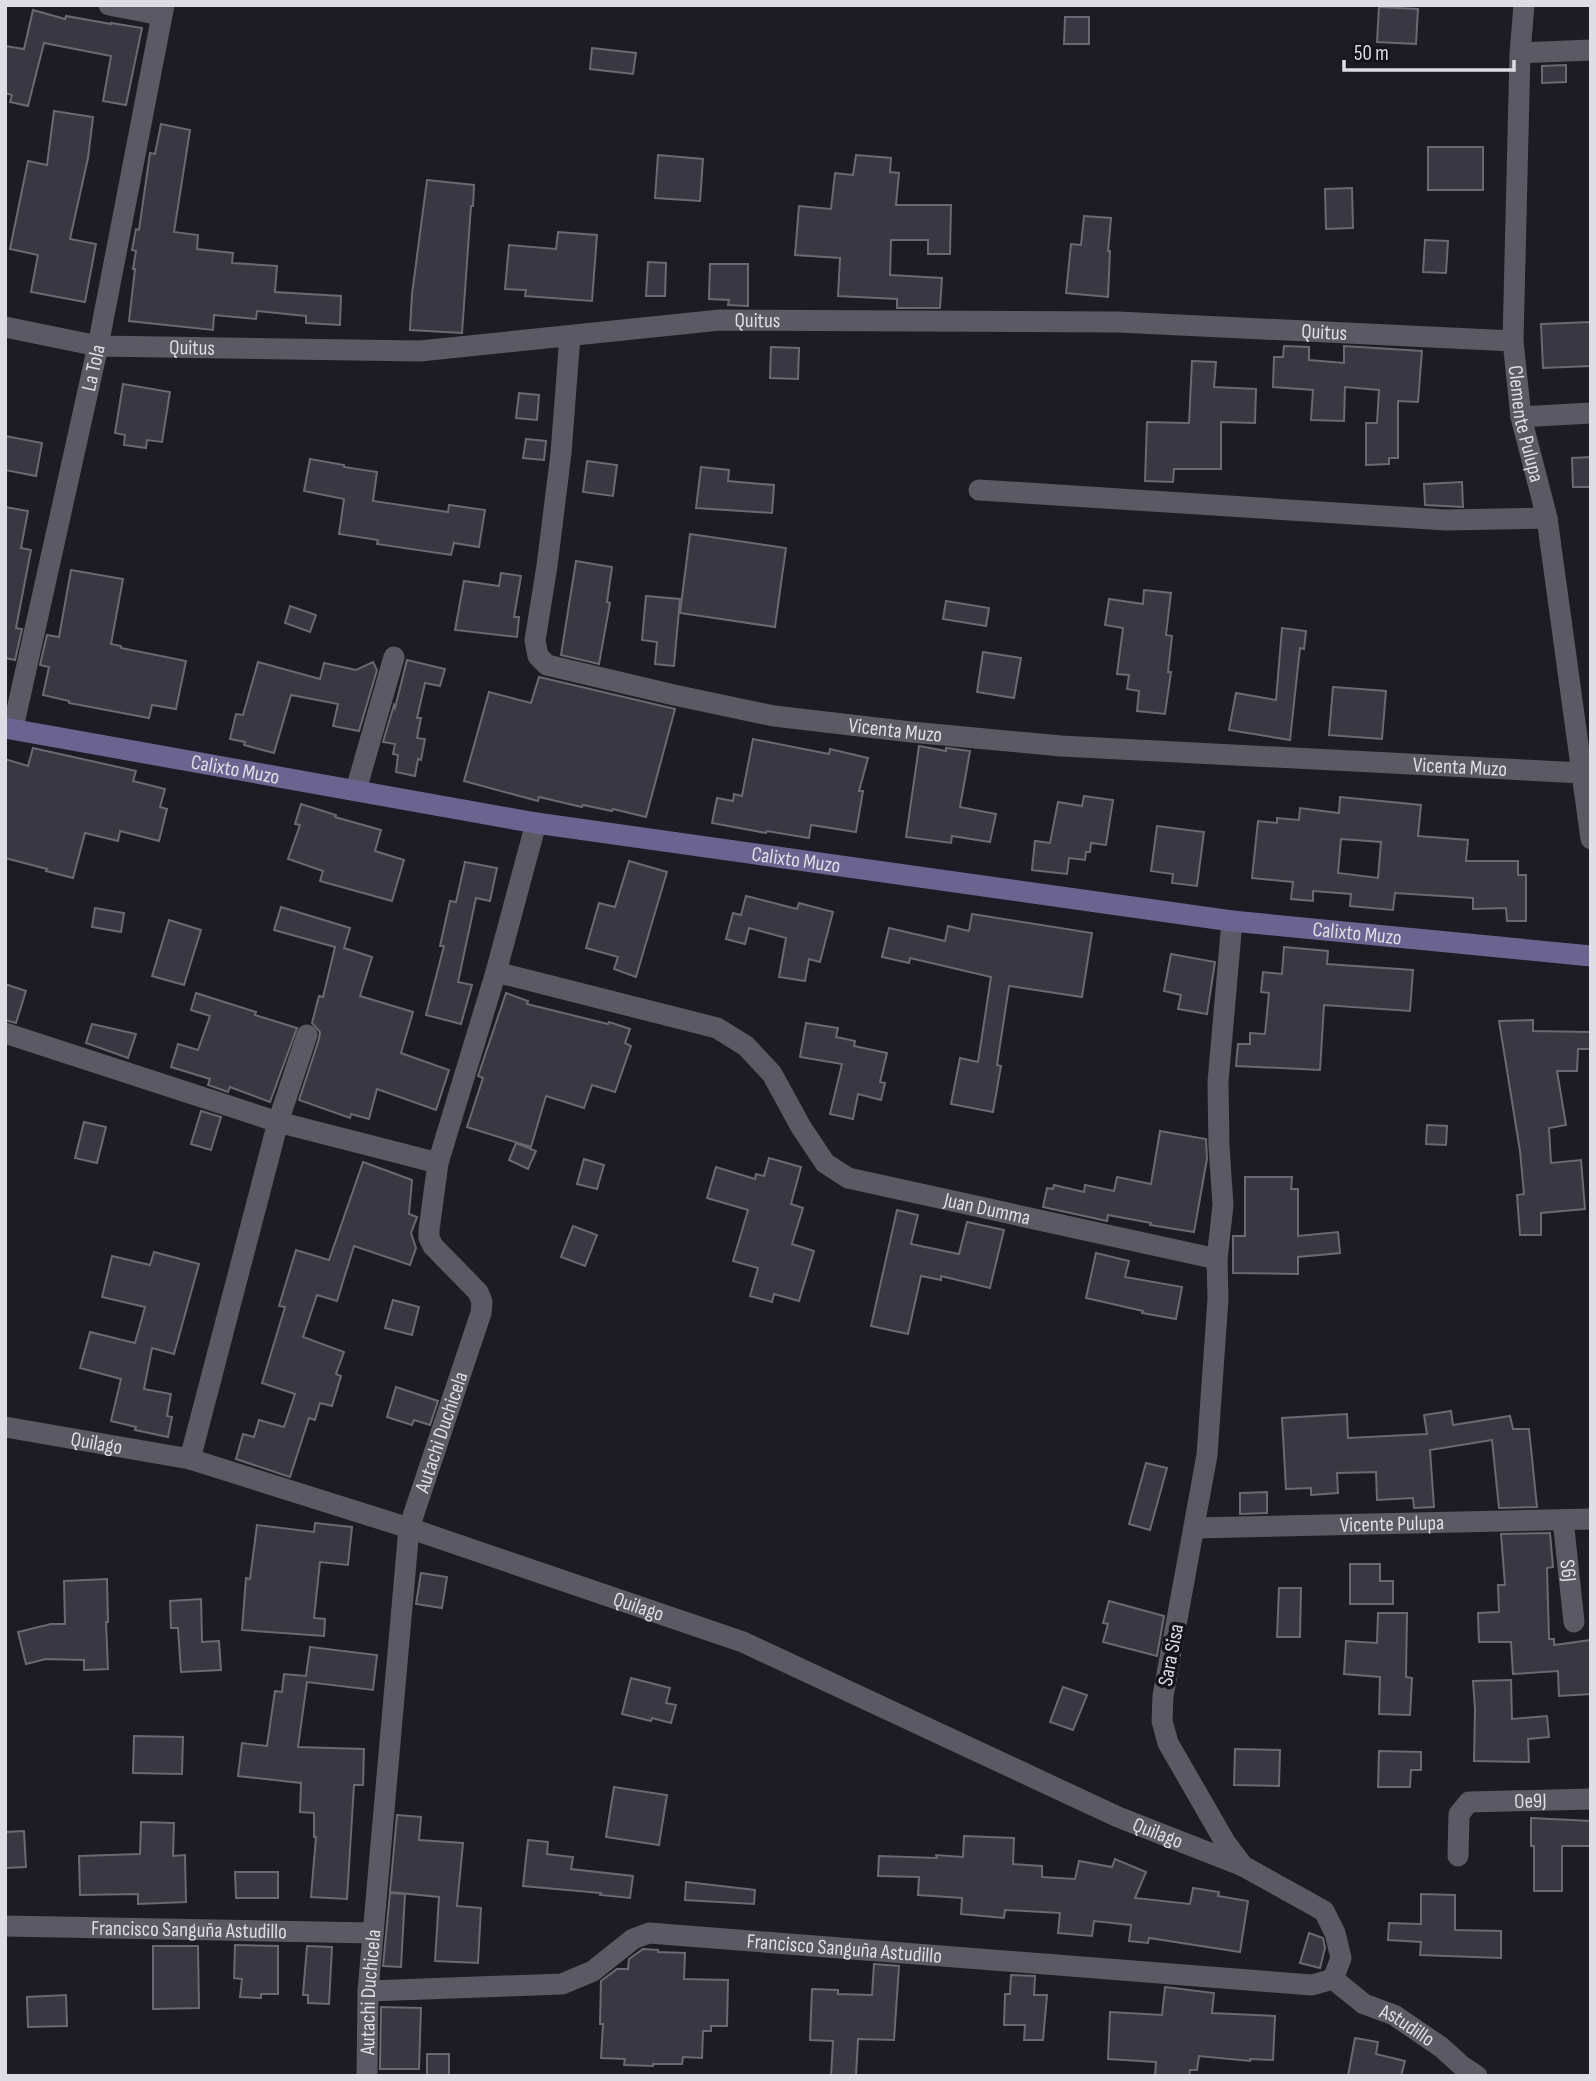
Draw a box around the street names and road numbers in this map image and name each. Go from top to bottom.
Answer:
street label: Quitus [734,308,780,333]
street label: Quitus [1301,318,1348,346]
street label: Quitus [169,335,215,360]
street label: La Tola [76,342,110,394]
street label: Clemente Pulupa [1503,364,1550,485]
street label: Vicenta Muzo [847,712,943,747]
street label: Calixto Muzo [189,749,282,789]
street label: Vicenta Muzo [1412,752,1508,782]
street label: Calixto Muzo [750,841,842,878]
street label: Calixto Muzo [1311,916,1403,950]
street label: Juan Dumma [941,1187,1033,1230]
street label: Autachi Duchicela [409,1368,473,1497]
street label: Quilago [69,1426,124,1460]
street label: Vicente Pulupa [1339,1510,1444,1537]
street label: S6J [1555,1558,1582,1583]
street label: Quilago [610,1586,667,1627]
street label: Sara Sisa [1153,1622,1189,1688]
street label: Oe9J [1514,1788,1547,1813]
street label: Quilago [1129,1812,1187,1854]
street label: Francisco Sanguña Astudillo [91,1915,287,1944]
street label: Autachi Duchicela [355,1928,386,2056]
street label: Francisco Sanguña Astudillo [746,1928,943,1968]
street label: Astudillo [1375,1998,1440,2052]

